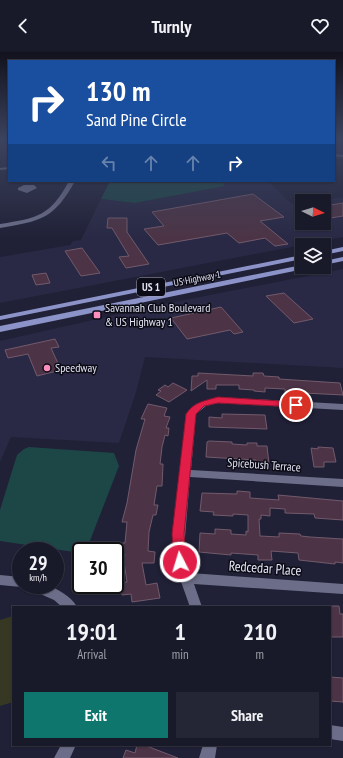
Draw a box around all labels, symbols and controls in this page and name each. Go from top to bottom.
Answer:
icon: back [12,15,34,37]
text: Turnly [152,15,191,38]
icon: heart [309,15,331,37]
text: 130 m [86,72,150,109]
icon: right [20,76,72,128]
text: Sand Pine Circle [86,108,187,131]
icon: left [98,152,120,174]
icon: ahead [140,152,162,174]
icon: ahead [182,152,204,174]
icon: right [224,152,246,174]
north arrow [295,194,331,230]
map controls [295,194,331,274]
button: layers [295,238,331,274]
street label: US Highway 1 [172,268,222,289]
road number: US 1 [137,278,165,296]
place label: Savannah Club Boulevard & US Highway 1 [105,300,210,329]
marker: Savannah Club Boulevard & US Highway 1 [92,310,102,320]
place label: Speedway [55,360,97,375]
marker: Speedway [42,363,52,373]
pin [279,388,313,422]
icon: arrive [285,394,307,416]
street label: Spicebush Terrace [227,454,301,475]
position arrow [159,541,201,583]
speed limit sign: 30 [72,542,124,594]
text: 29 [28,550,48,576]
street label: Redcedar Place [228,556,302,580]
text: km/h [29,571,47,584]
text: 19:01 [66,616,118,647]
text: 1 [174,616,186,647]
text: 210 [243,616,277,647]
text: Arrival [77,646,107,663]
text: min [172,646,189,663]
text: m [256,646,264,663]
button: Exit [24,692,168,738]
button: Share [176,692,319,738]

